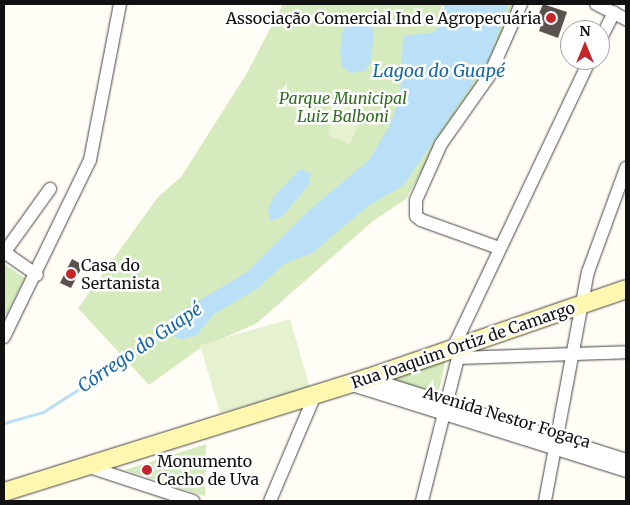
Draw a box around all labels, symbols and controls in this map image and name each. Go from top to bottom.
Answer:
place label: Associação Comercial Ind e Agropecuária [226,8,541,28]
marker: Associação Comercial Ind e Agropecuária [545,12,557,24]
north arrow [560,20,610,70]
text: N [579,22,591,40]
water label: Lagoa do Guapé [373,60,505,82]
park label: Parque Municipal Luiz Balboni [279,88,407,126]
place label: Casa do Sertanista [81,255,160,293]
marker: Casa do Sertanista [65,268,77,280]
water label: Córrego do Guapé [74,298,206,398]
street label: Rua Joaquim Ortiz de Camargo [349,298,577,392]
street label: Avenida Nestor Fogaça [421,382,593,452]
place label: Monumento Cacho de Uva [157,451,259,489]
marker: Monumento Cacho de Uva [141,464,153,476]

